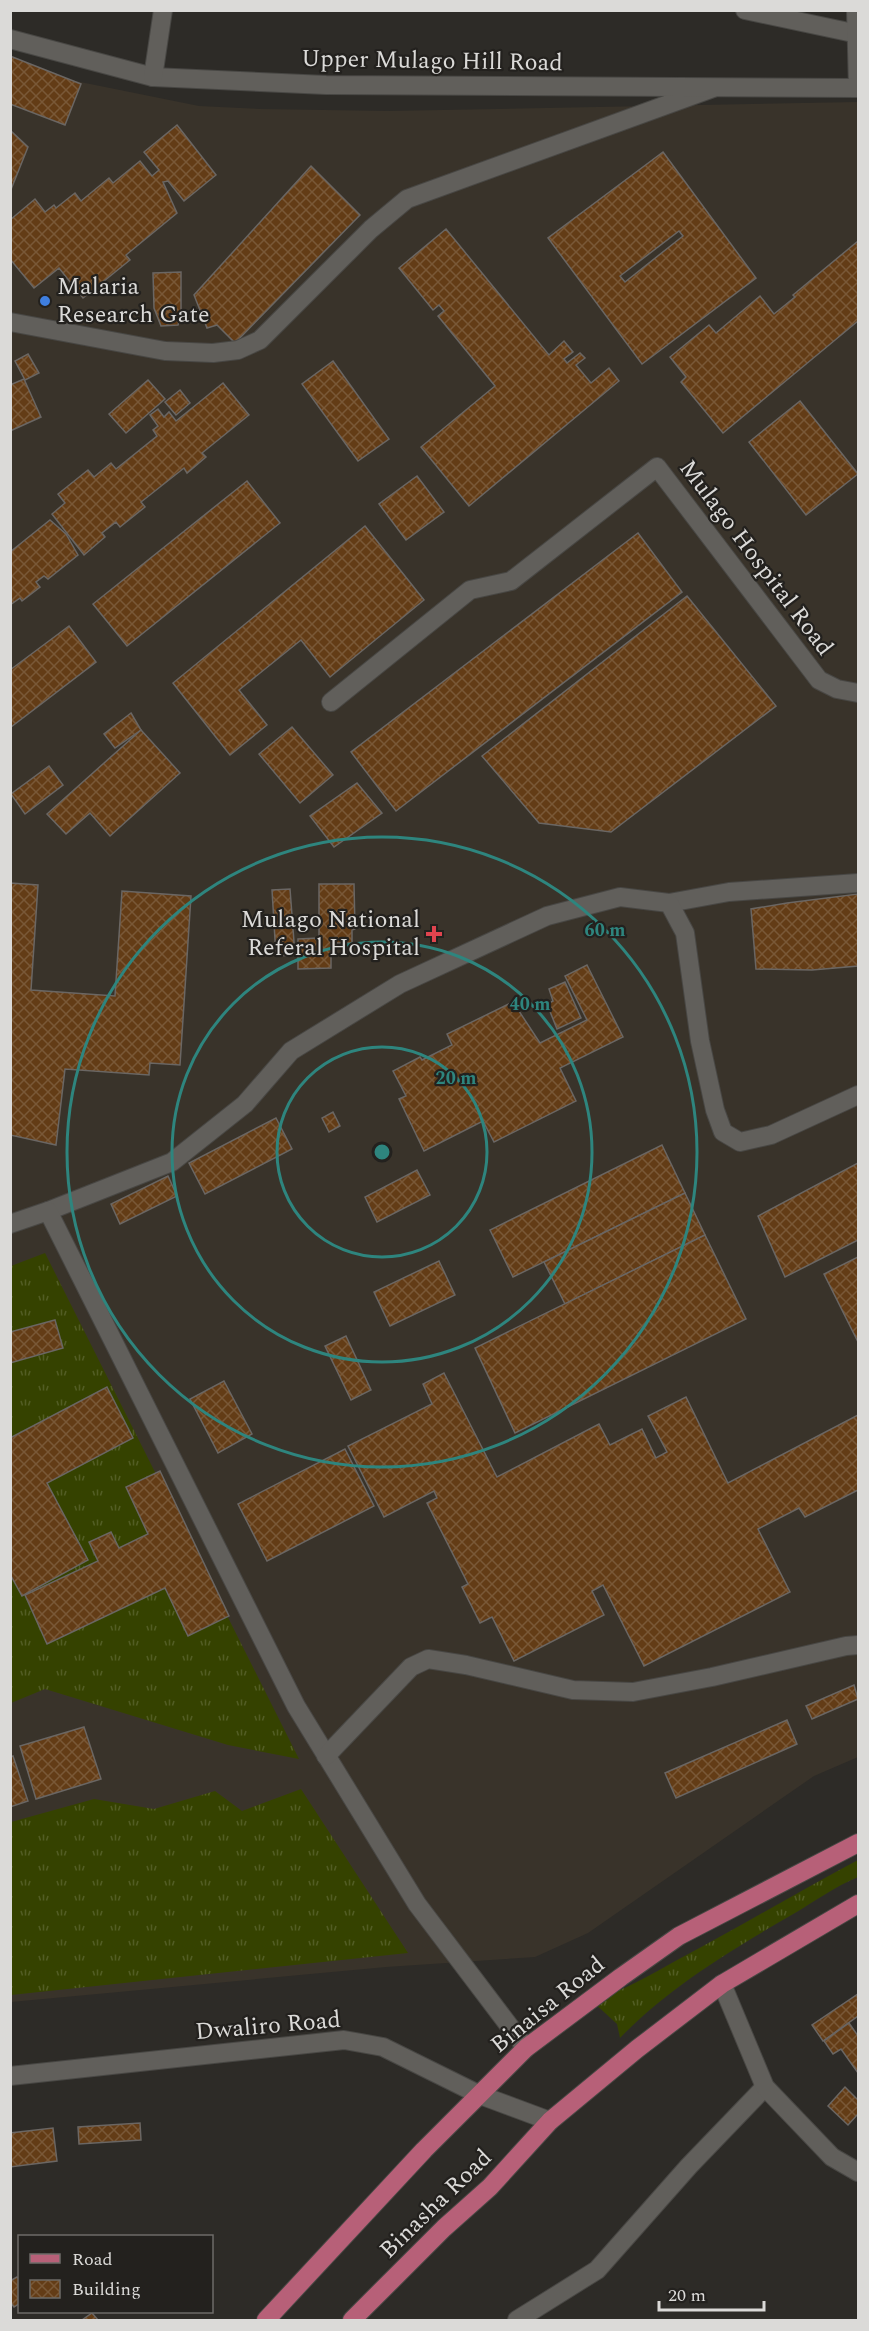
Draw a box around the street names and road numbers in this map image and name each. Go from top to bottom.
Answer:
street label: Upper Mulago Hill Road [301,41,563,81]
street label: Mulago Hospital Road [670,452,842,664]
street label: Binaisa Road [483,1947,613,2063]
street label: Dwaliro Road [194,2002,342,2050]
street label: Binasha Road [371,2141,501,2267]

